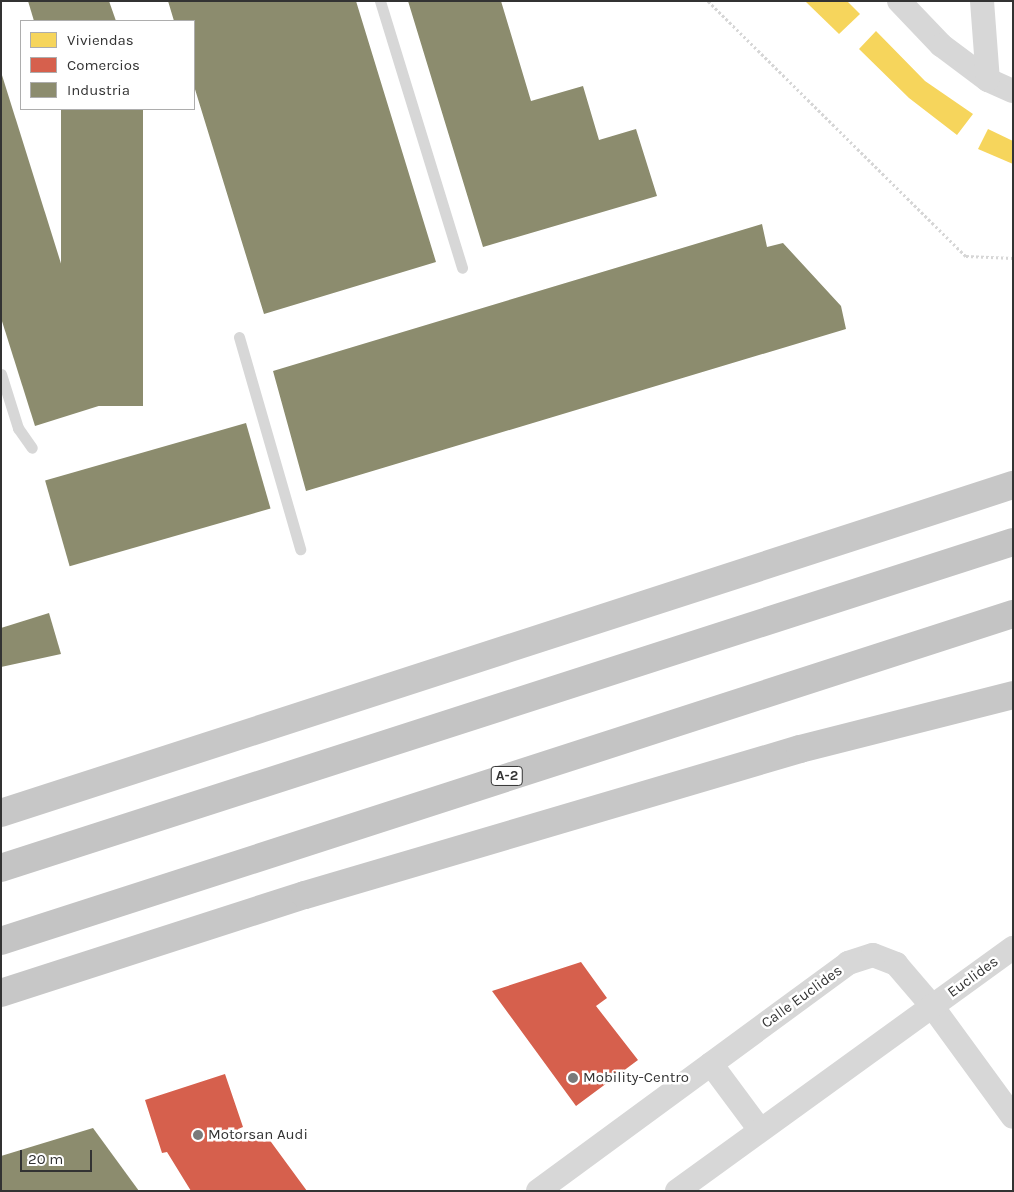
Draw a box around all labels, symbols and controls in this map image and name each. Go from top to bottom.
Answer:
legend [20,20,195,110]
text: Viviendas [67,31,134,49]
text: Comercios [67,56,140,74]
text: Industria [67,81,130,99]
road number: A-2 [491,764,523,788]
street label: Euclides [944,953,1002,1001]
street label: Calle Euclides [758,962,846,1032]
place label: Mobility-Centro [583,1069,689,1087]
marker: Mobility-Centro [567,1072,579,1084]
place label: Motorsan Audi [208,1126,308,1144]
marker: Motorsan Audi [192,1129,204,1141]
scale bar [22,1140,95,1172]
text: 20 m [28,1150,63,1168]

